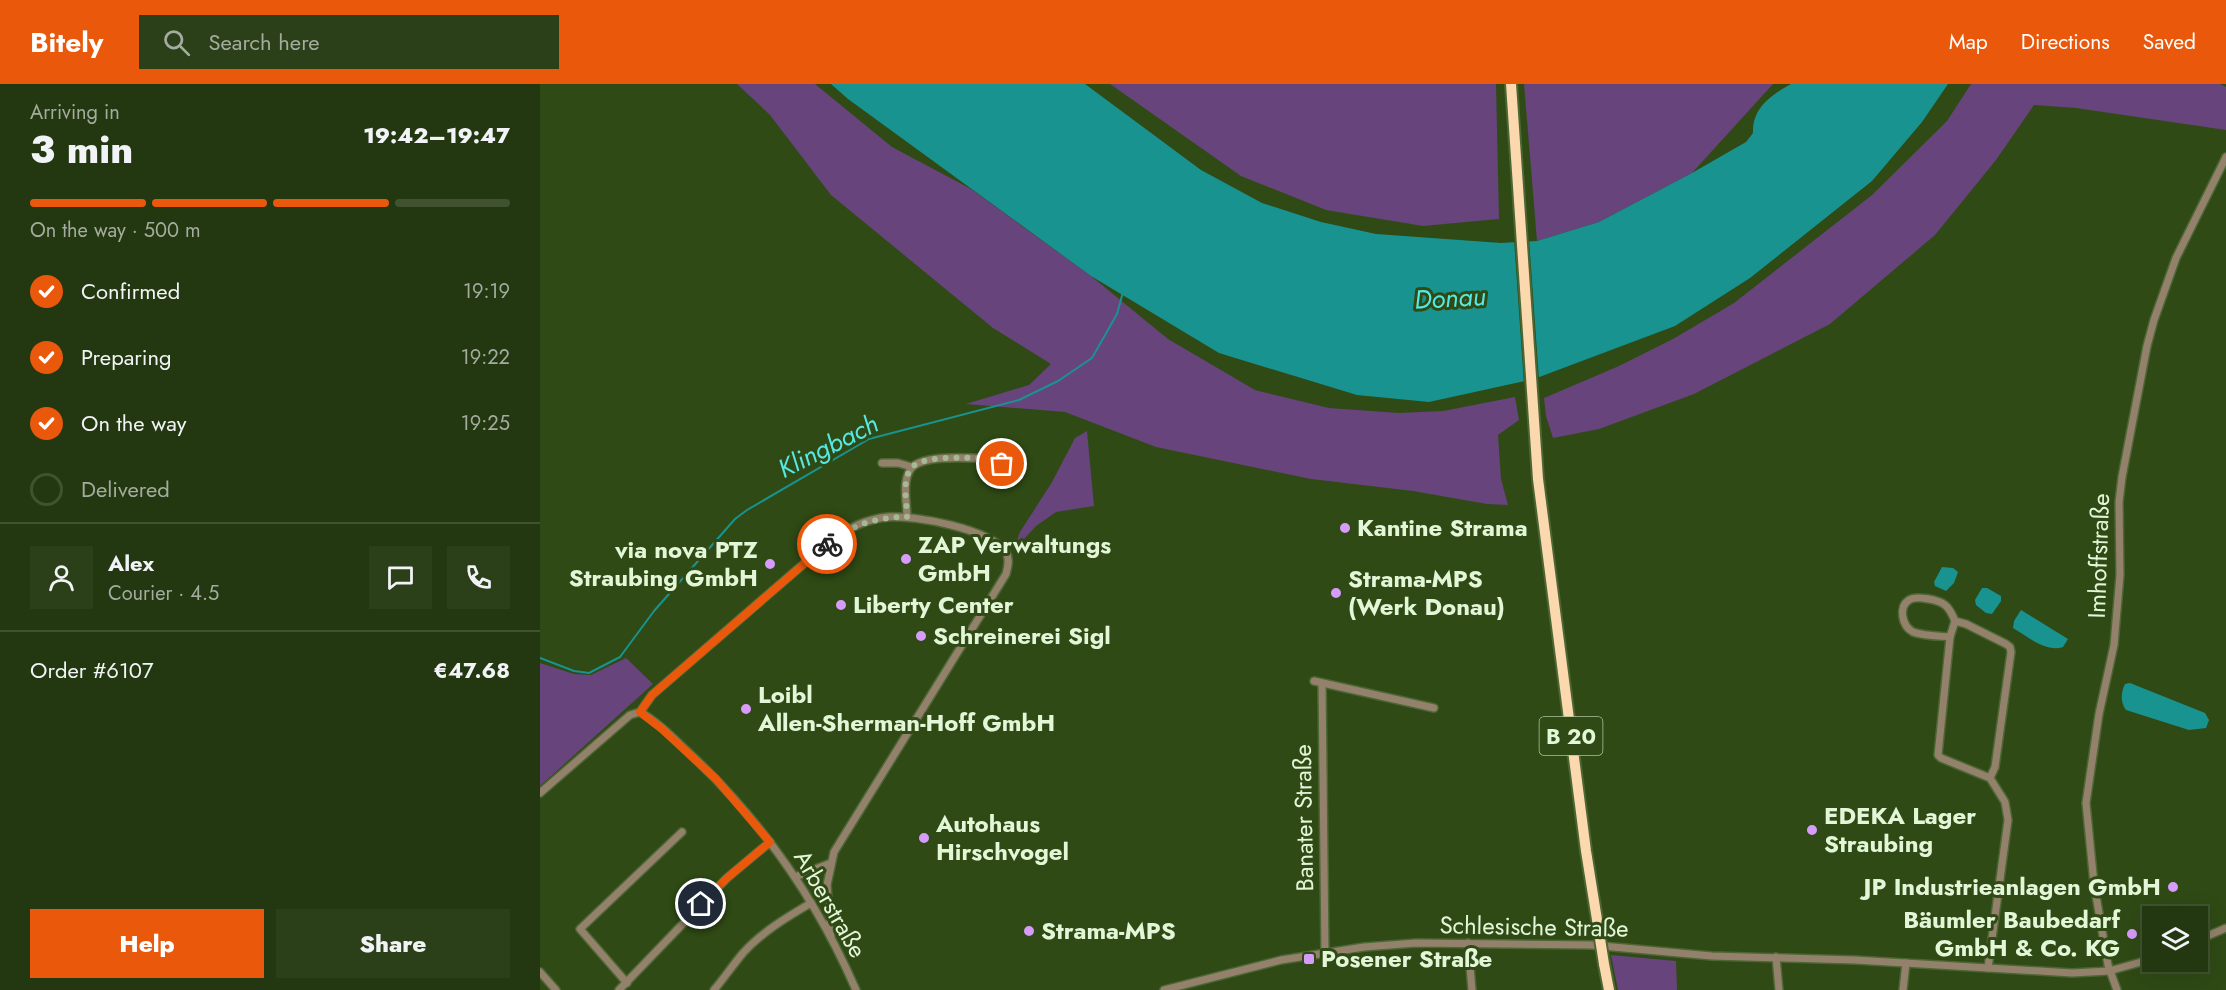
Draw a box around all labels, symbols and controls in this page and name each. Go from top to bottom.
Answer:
search box [139,15,559,69]
text: Bitely [30,22,103,63]
icon: search [160,26,193,59]
text: Search here [208,26,320,58]
text: Map [1949,27,1988,57]
text: Directions [2021,27,2110,57]
text: Saved [2143,27,2196,57]
text: Arriving in [30,98,120,127]
text: 19:42–19:47 [363,119,510,151]
text: 3 min [30,121,133,178]
text: On the way · 500 m [30,216,201,245]
icon: check [30,275,63,308]
text: Confirmed [81,275,180,307]
text: 19:19 [463,277,510,306]
water label: Donau [1413,277,1487,319]
icon: check [30,341,63,374]
text: Preparing [81,341,172,373]
text: 19:22 [461,343,510,372]
water label: Klingbach [771,404,885,488]
icon: check [30,407,63,440]
text: On the way [81,407,186,439]
text: 19:25 [461,409,510,438]
pin [976,438,1027,489]
icon: bag [985,447,1018,480]
text: Delivered [81,473,170,505]
street label: Imhoffstraße [2079,493,2118,619]
place label: Kantine Strama [1357,510,1528,545]
courier [797,514,857,574]
marker: Kantine Strama [1338,521,1352,535]
place label: ZAP Verwaltungs GmbH [918,527,1111,590]
icon: bike [811,528,844,561]
place label: via nova PTZ Straubing GmbH [569,532,758,595]
button: person [30,546,93,609]
button: chat [369,546,432,609]
button: phone [447,546,510,609]
text: Alex [108,547,154,579]
marker: ZAP Verwaltungs GmbH [899,552,913,566]
marker: via nova PTZ Straubing GmbH [763,557,777,571]
place label: Strama-MPS (Werk Donau) [1348,561,1505,624]
text: Courier · 4.5 [108,579,219,608]
marker: Strama-MPS (Werk Donau) [1329,586,1343,600]
place label: Liberty Center [853,587,1014,622]
marker: Liberty Center [834,598,848,612]
place label: Schreinerei Sigl [933,618,1111,653]
marker: Schreinerei Sigl [914,629,928,643]
text: Order #6107 [30,654,154,686]
text: €47.68 [434,654,510,686]
place label: Loibl Allen-Sherman-Hoff GmbH [757,677,1055,740]
marker: Loibl Allen-Sherman-Hoff GmbH [739,702,753,716]
road number: B 20 [1540,717,1602,755]
street label: Banater Straße [1285,744,1322,892]
place label: EDEKA Lager Straubing [1824,798,1976,861]
place label: Autohaus Hirschvogel [935,806,1069,869]
marker: EDEKA Lager Straubing [1805,823,1819,837]
marker: Autohaus Hirschvogel [917,831,931,845]
street label: Arberstraße [785,843,875,964]
place label: JP Industrieanlagen GmbH [1860,869,2161,904]
pin [675,878,726,929]
marker: JP Industrieanlagen GmbH [2166,880,2180,894]
icon: home [684,887,717,920]
place label: Bäumler Baubedarf GmbH & Co. KG [1903,902,2122,965]
map controls [2142,906,2208,972]
button: layers [2142,906,2208,972]
street label: Schlesische Straße [1439,907,1629,946]
button: Help [30,909,264,978]
button: Share [276,909,510,978]
place label: Strama-MPS [1041,913,1176,948]
marker: Strama-MPS [1022,924,1036,938]
marker: Bäumler Baubedarf GmbH & Co. KG [2125,927,2139,941]
place label: Posener Straße [1321,941,1492,976]
marker: Posener Straße [1302,952,1316,966]

